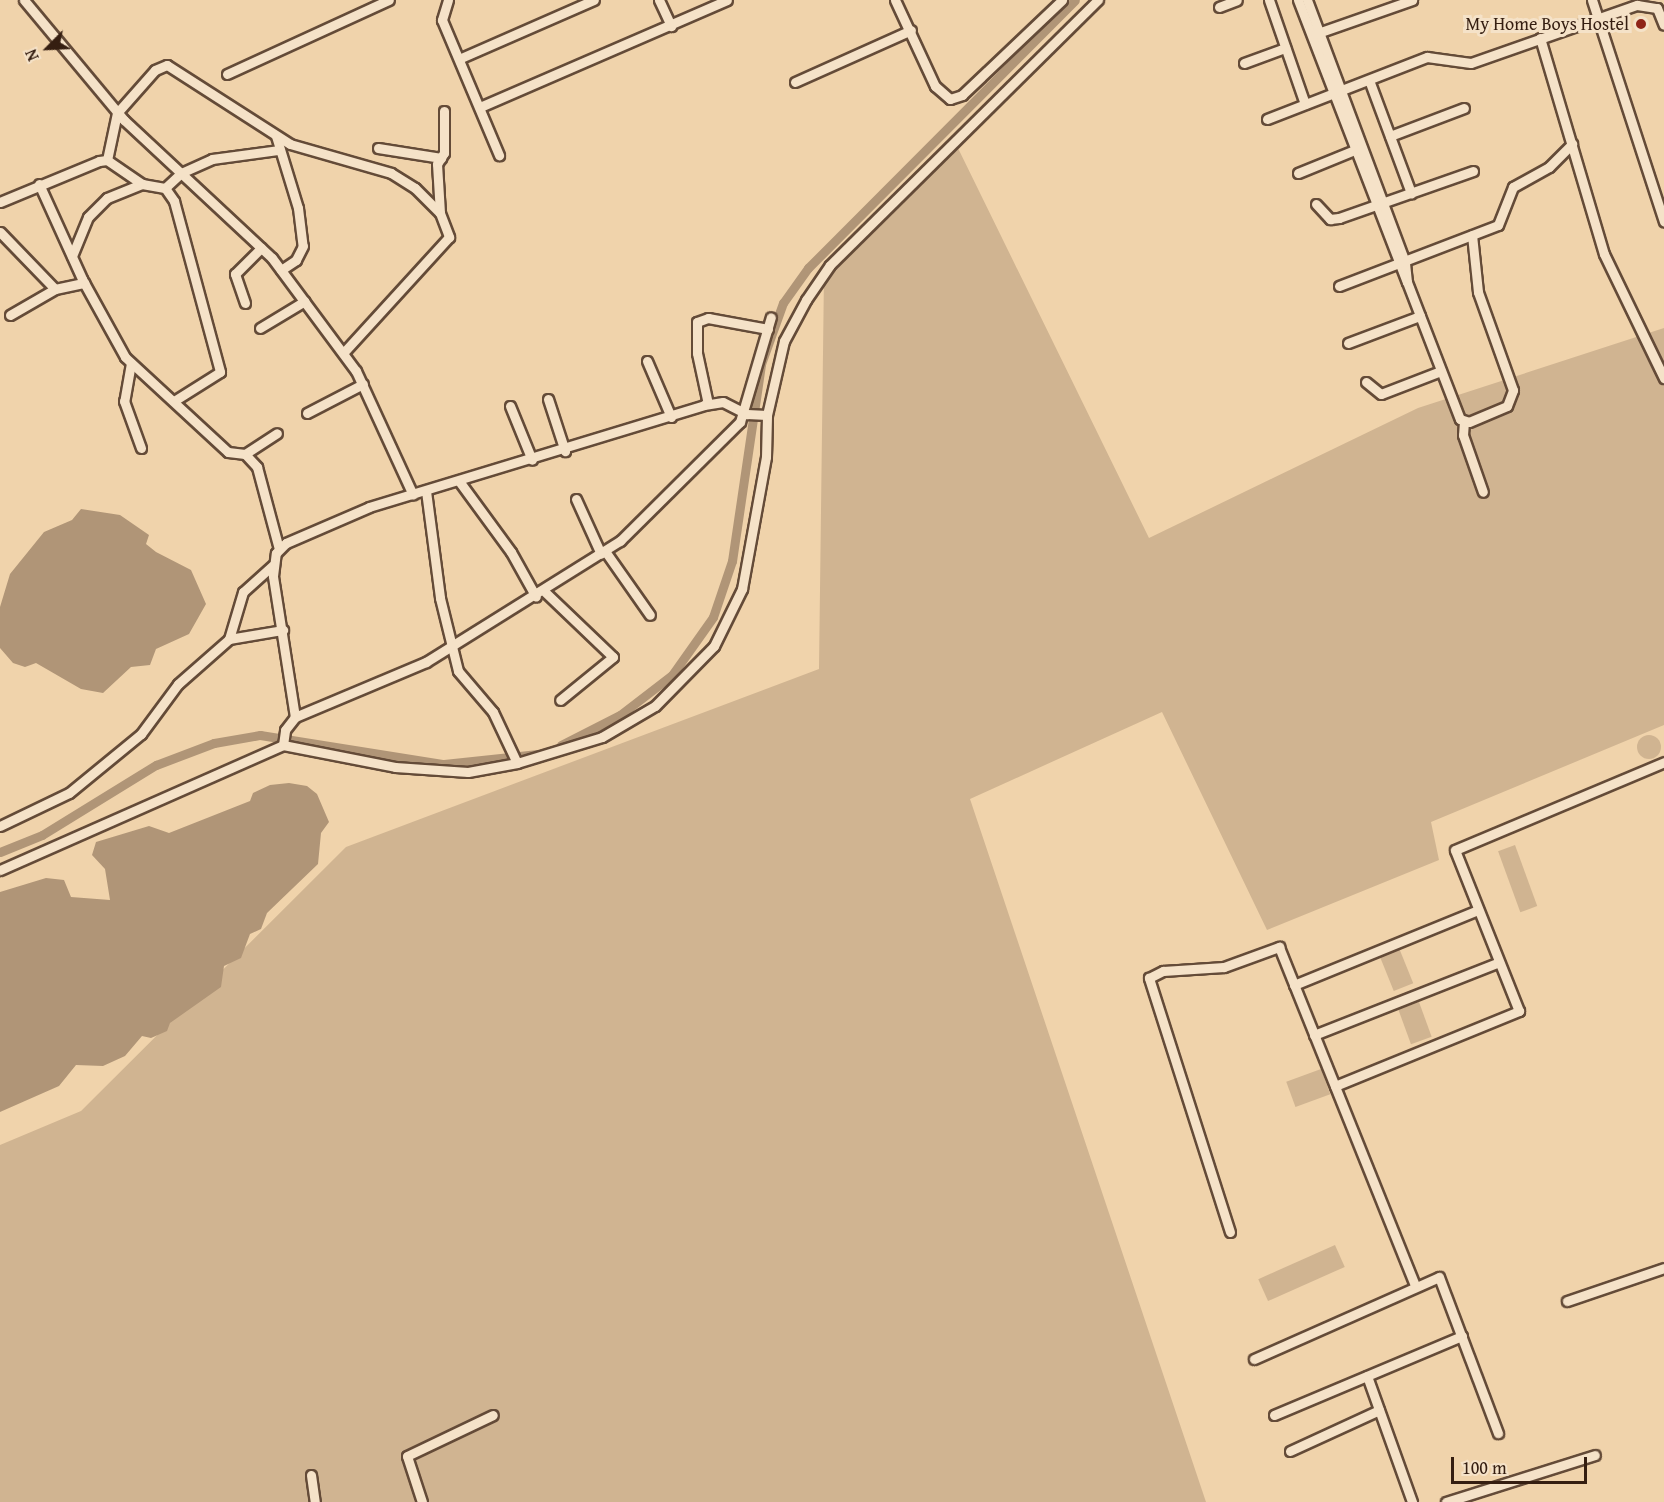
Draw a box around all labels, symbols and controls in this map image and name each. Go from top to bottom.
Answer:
place label: My Home Boys Hostel [1465,13,1629,35]
marker: My Home Boys Hostel [1634,17,1648,31]
north arrow [18,18,78,78]
text: N [18,46,45,65]
scale bar [1454,1445,1590,1483]
text: 100 m [1462,1454,1507,1481]

